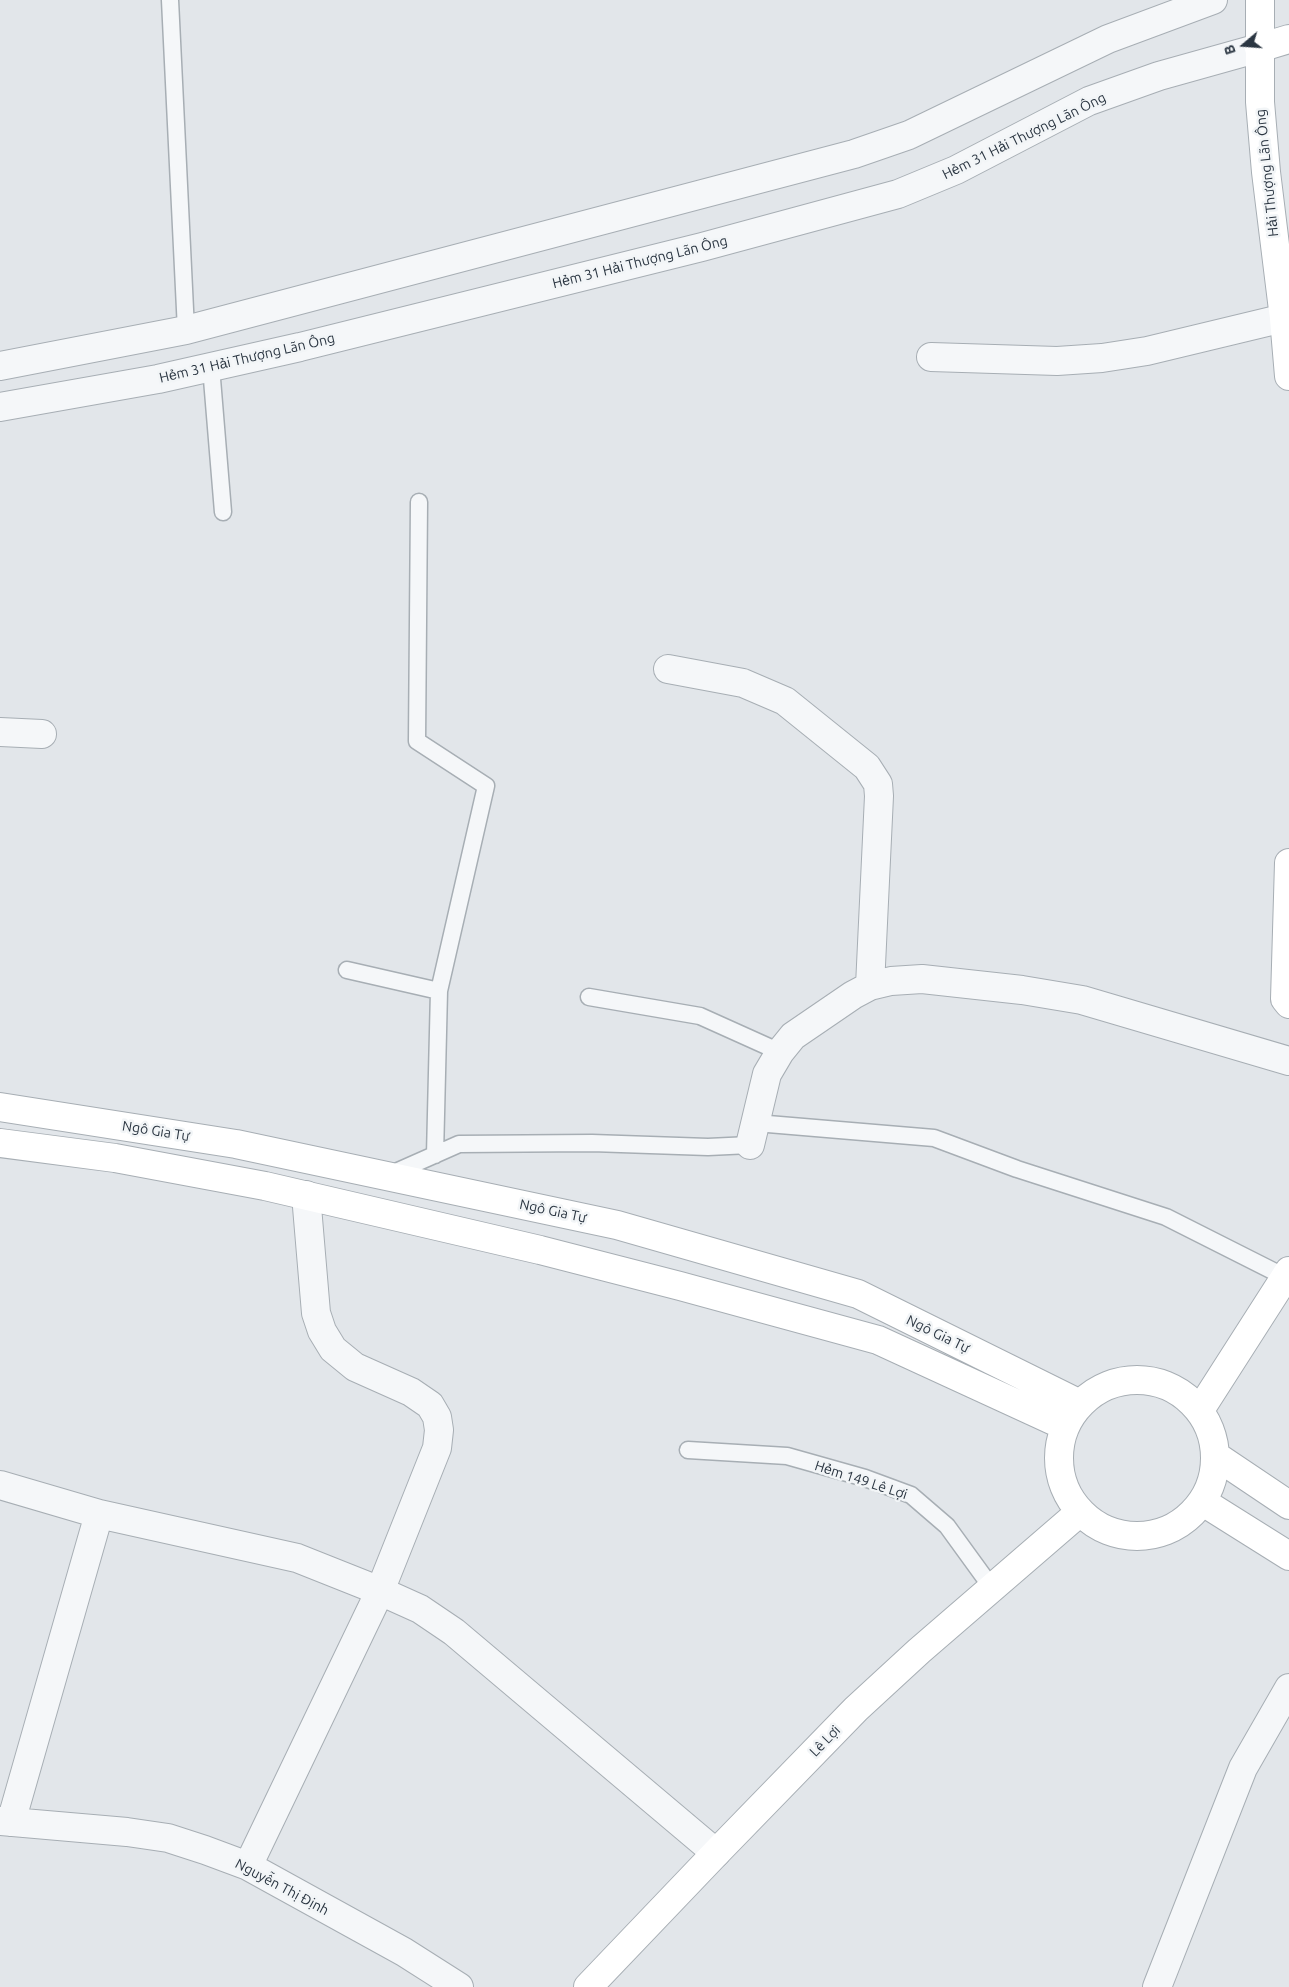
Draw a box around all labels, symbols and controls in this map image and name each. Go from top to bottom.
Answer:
north arrow [1219,20,1269,70]
text: B [1221,43,1239,57]
street label: Hẻm 31 Hải Thượng Lãn Ông [939,89,1109,183]
street label: Hải Thượng Lãn Ông [1252,108,1282,238]
street label: Hẻm 31 Hải Thượng Lãn Ông [551,232,729,292]
street label: Hẻm 31 Hải Thượng Lãn Ông [157,330,337,386]
street label: Ngô Gia Tự [121,1117,191,1145]
street label: Ngô Gia Tự [518,1196,588,1226]
street label: Ngô Gia Tự [904,1312,972,1356]
street label: Hẻm 149 Lê Lợi [812,1457,910,1503]
street label: Lê Lợi [806,1722,844,1760]
street label: Nguyễn Thị Định [232,1855,332,1919]

